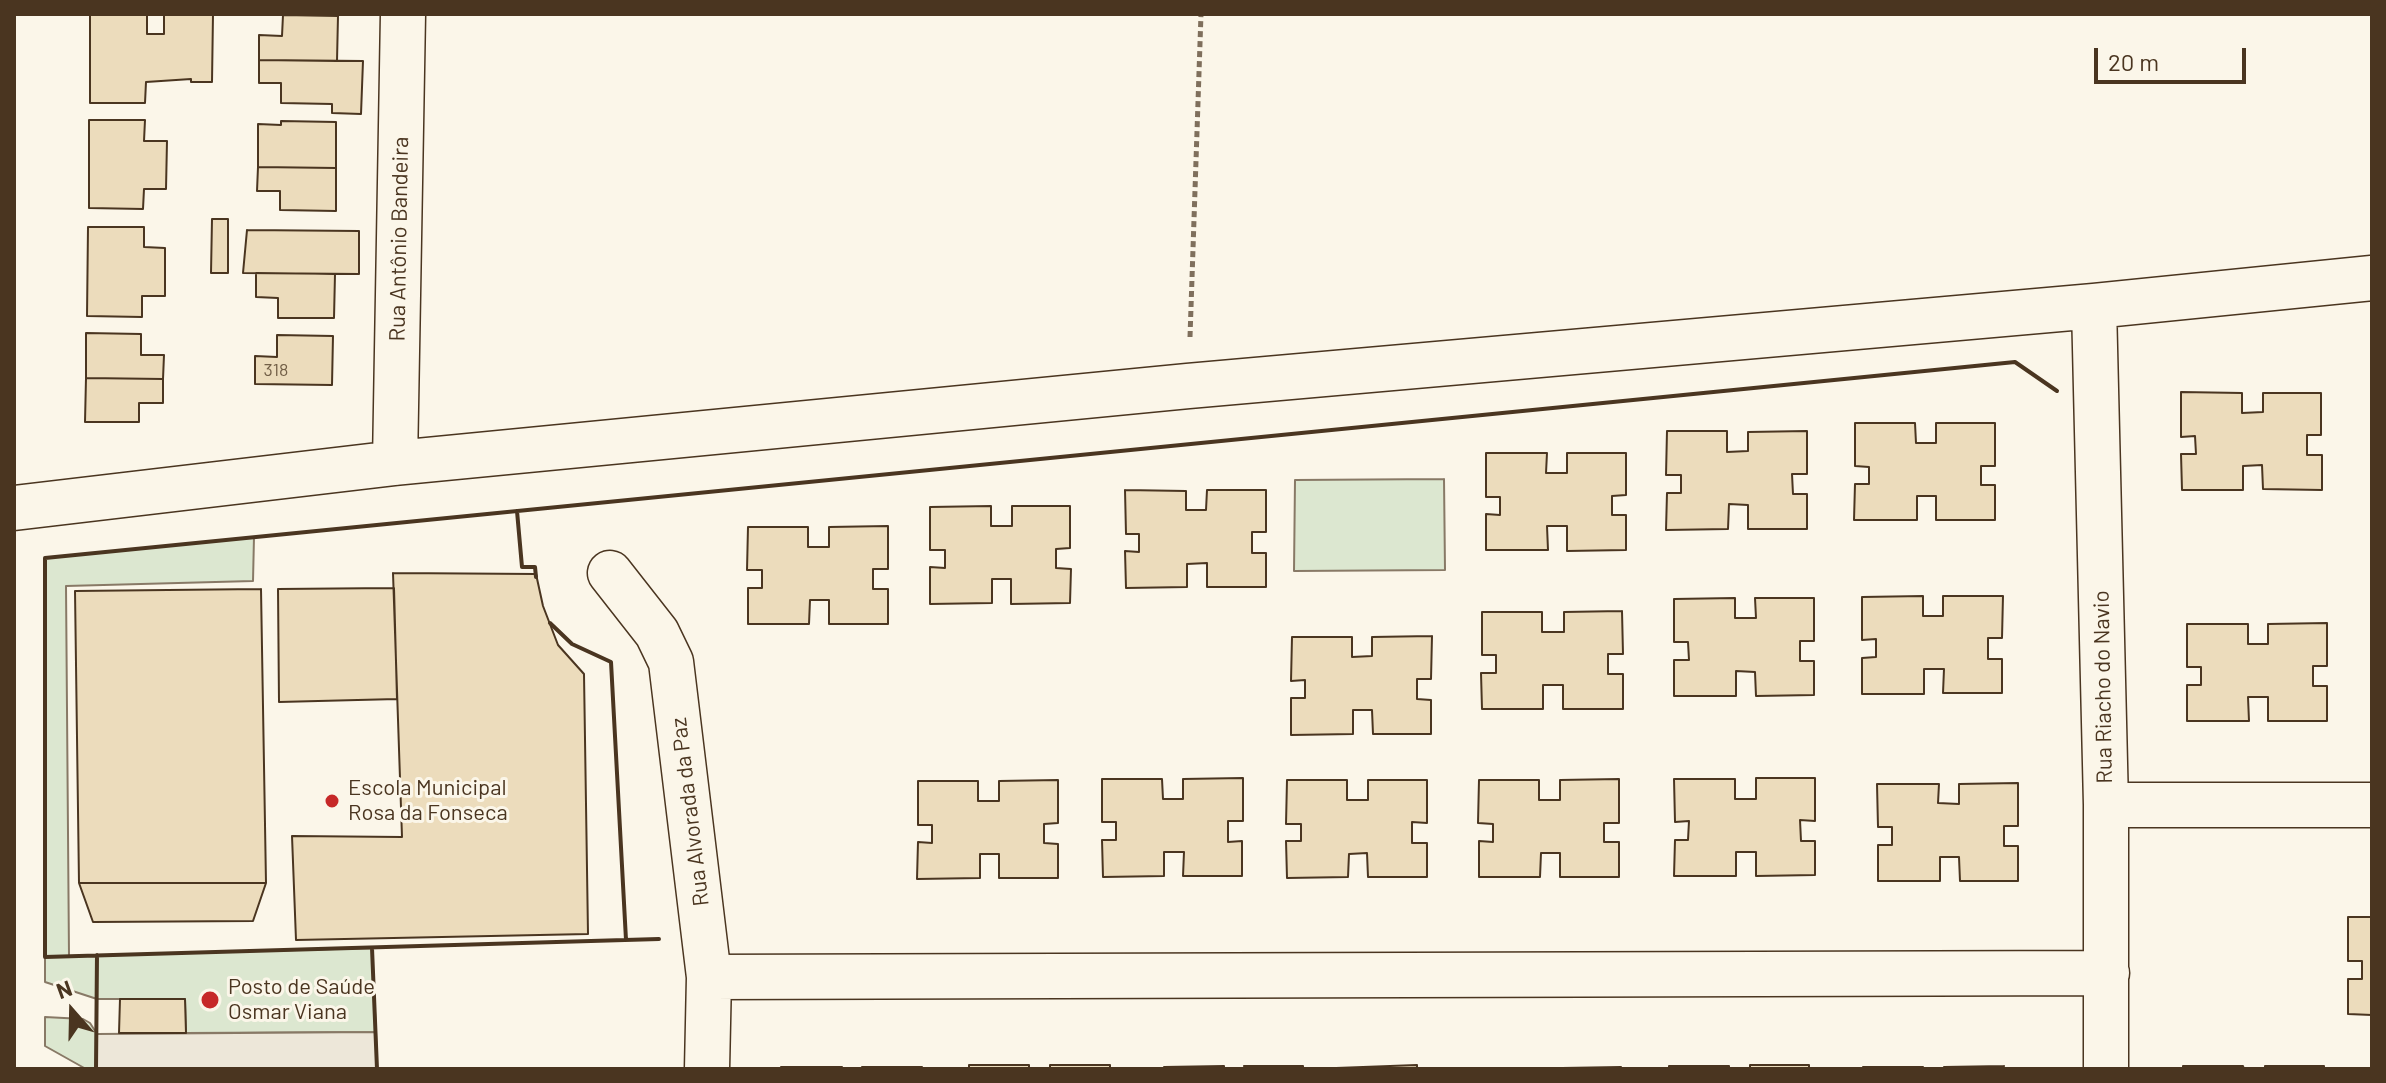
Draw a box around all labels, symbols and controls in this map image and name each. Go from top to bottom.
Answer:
scale bar [2098,32,2250,82]
text: 20 m [2108,47,2159,76]
street label: Rua Antônio Bandeira [384,136,414,342]
house number: 318 [264,359,288,381]
street label: Rua Riacho do Navio [2088,590,2118,784]
street label: Rua Alvorada da Paz [665,716,715,908]
place label: Escola Municipal Rosa da Fonseca [348,775,508,826]
marker: Escola Municipal Rosa da Fonseca [323,792,341,810]
north arrow [32,971,112,1051]
text: N [52,974,75,1003]
place label: Posto de Saúde Osmar Viana [228,974,375,1026]
marker: Posto de Saúde Osmar Viana [199,989,221,1011]

